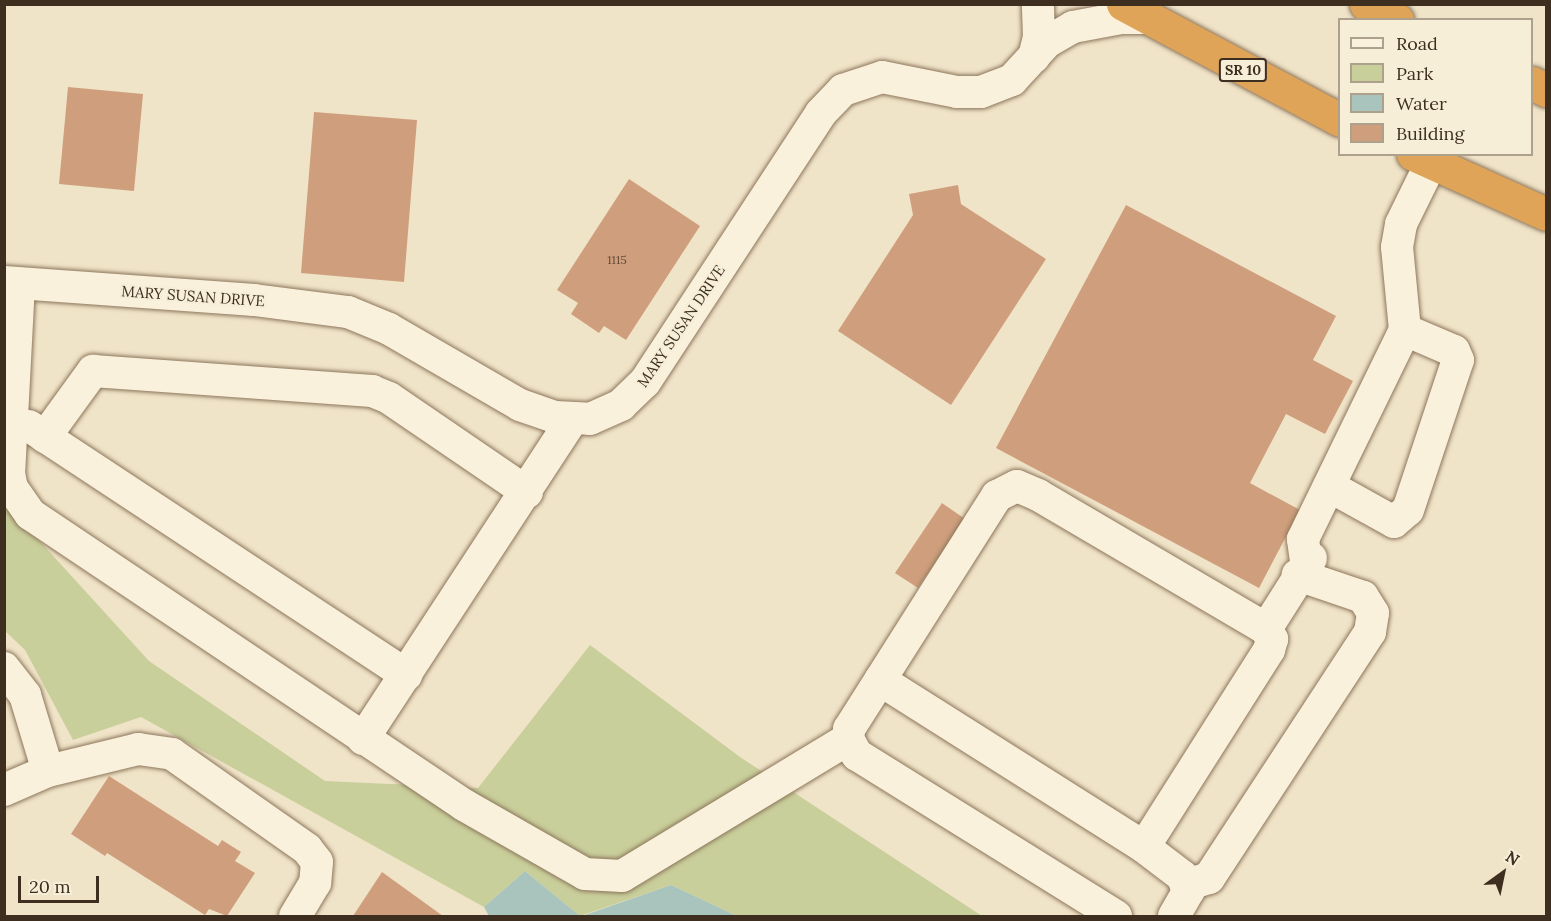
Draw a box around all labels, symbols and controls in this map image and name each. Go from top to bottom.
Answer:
legend [1338,18,1533,156]
text: Road [1396,32,1438,55]
road number: SR 10 [1218,59,1268,81]
text: Park [1396,62,1433,85]
text: Water [1396,92,1447,115]
text: Building [1396,122,1464,145]
house number: 1115 [607,253,627,267]
street label: MARY SUSAN DRIVE [633,261,729,391]
street label: MARY SUSAN DRIVE [121,282,265,310]
north arrow [1473,843,1533,903]
text: N [1502,846,1523,870]
scale bar [21,864,102,902]
text: 20 m [29,875,71,898]

